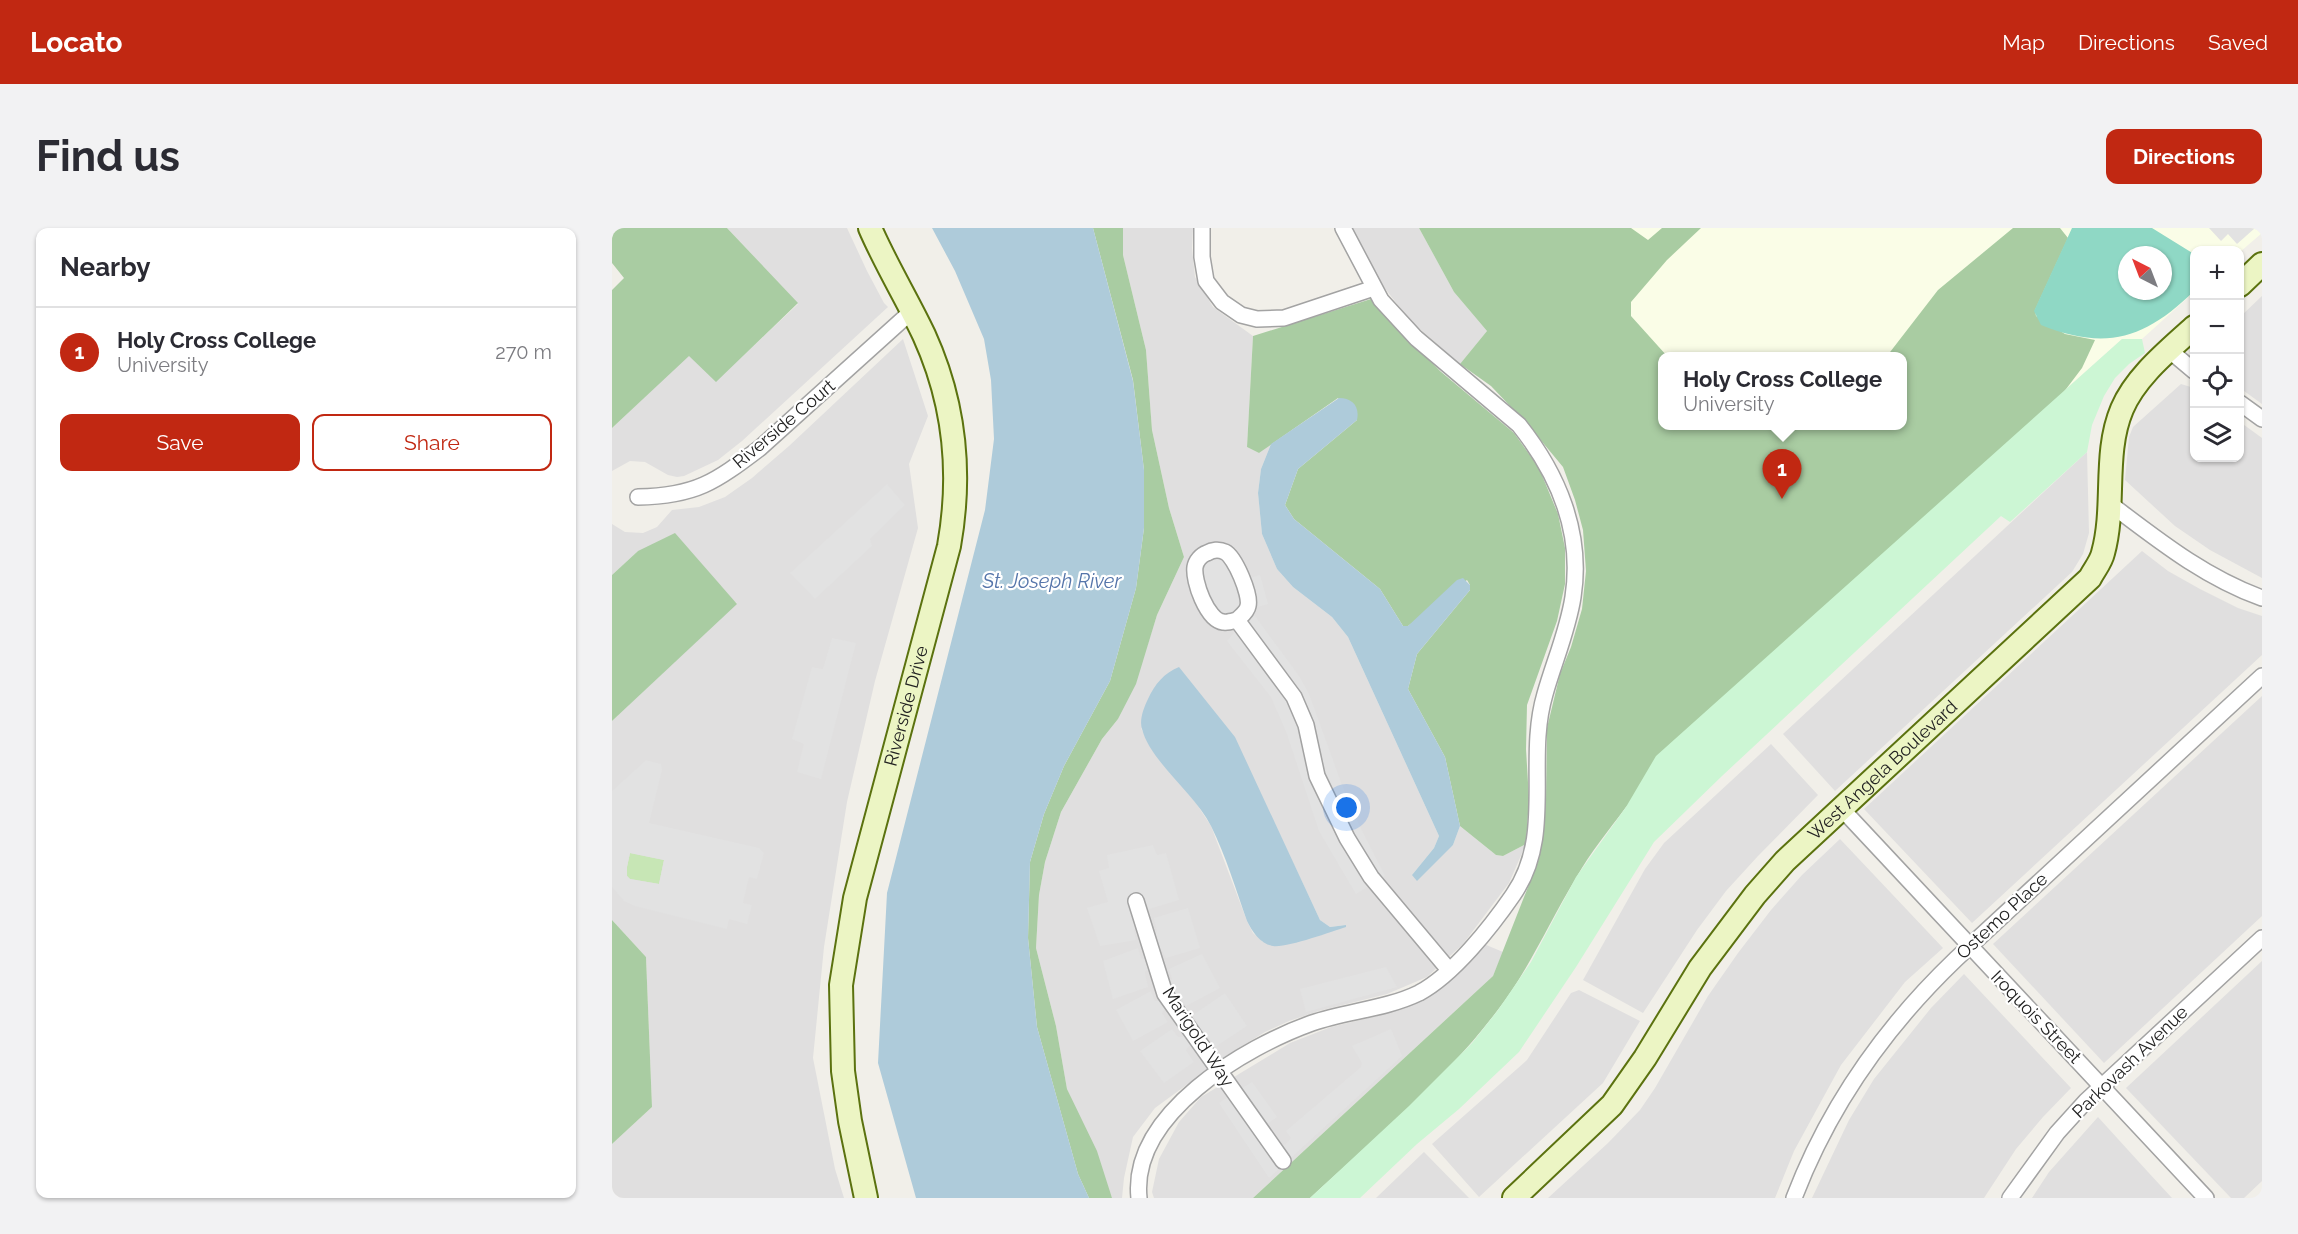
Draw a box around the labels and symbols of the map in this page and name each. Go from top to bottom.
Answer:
north arrow [2118,246,2172,300]
street label: Riverside Court [728,375,839,472]
pin: 1 [1762,450,1802,499]
water label: St. Joseph River [982,569,1123,593]
street label: Riverside Drive [880,643,932,768]
street label: West Angela Boulevard [1803,696,1961,844]
your location [1332,793,1361,822]
street label: Ostemo Place [1952,868,2052,963]
street label: Iroquois Street [1987,966,2086,1067]
street label: Marigold Way [1158,983,1239,1091]
street label: Parkovash Avenue [2068,1001,2192,1122]

